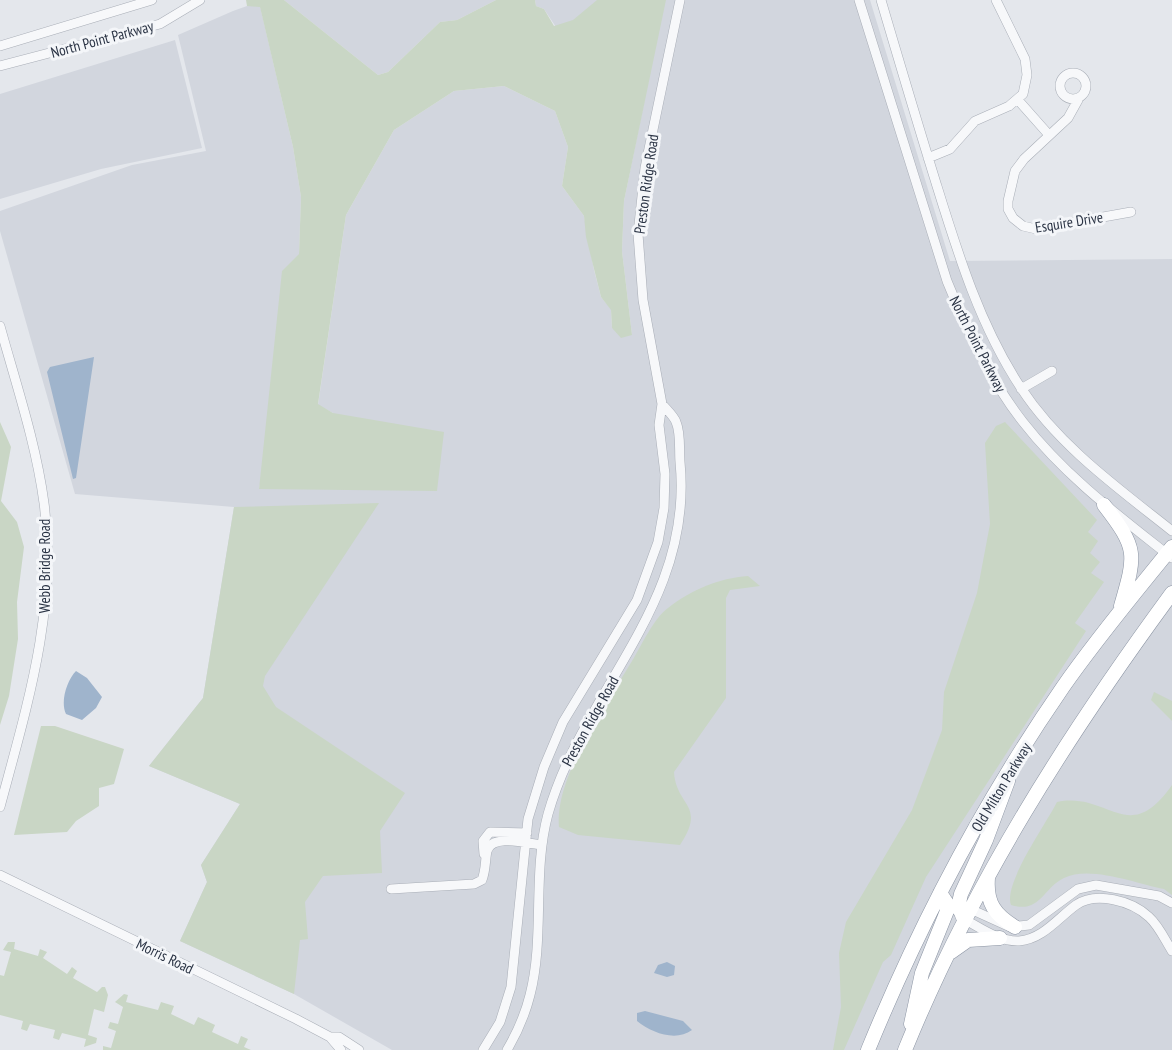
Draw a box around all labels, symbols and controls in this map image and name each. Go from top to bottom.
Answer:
street label: North Point Parkway [49,16,156,62]
street label: Preston Ridge Road [630,133,662,235]
street label: Esquire Drive [1034,207,1104,237]
street label: North Point Parkway [946,293,1011,396]
street label: Webb Bridge Road [35,519,54,613]
street label: Preston Ridge Road [557,672,623,770]
street label: Old Milton Parkway [967,739,1035,835]
street label: Morris Road [133,934,197,978]

